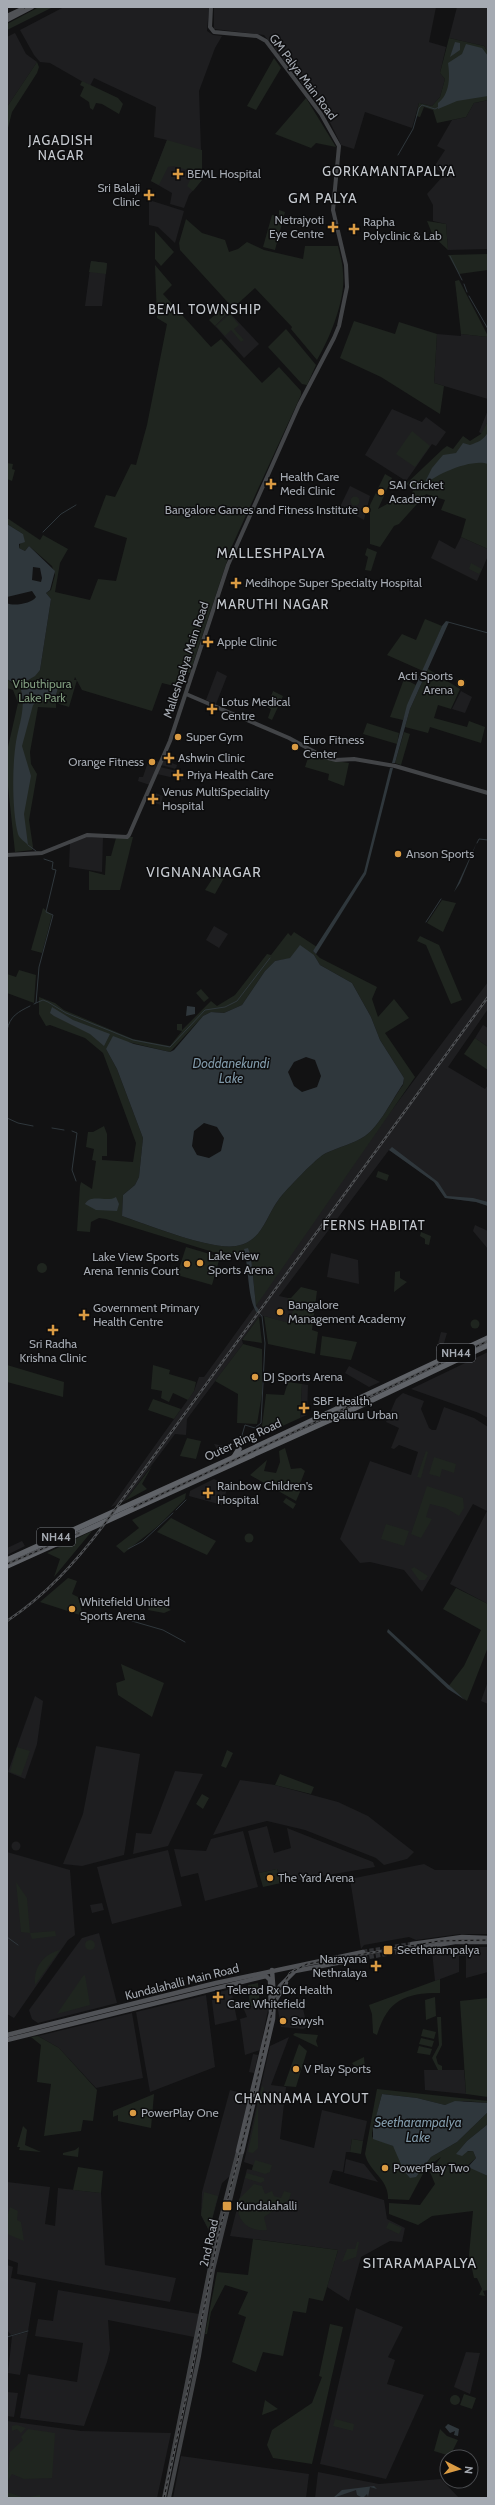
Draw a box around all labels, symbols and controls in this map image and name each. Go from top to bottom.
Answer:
street label: GM Palya Main Road [266,31,341,123]
district label: JAGADISH NAGAR [27,132,94,163]
district label: GORKAMANTAPALYA [322,163,456,179]
place label: BEML Hospital [187,166,261,181]
marker: BEML Hospital [172,168,184,180]
place label: Sri Balaji Clinic [97,180,141,209]
marker: Sri Balaji Clinic [143,189,155,201]
district label: GM PALYA [288,189,358,207]
place label: Netrajyoti Eye Centre [269,212,324,241]
place label: Rapha Polyclinic & Lab [363,214,442,243]
marker: Netrajyoti Eye Centre [327,221,339,233]
marker: Rapha Polyclinic & Lab [348,223,360,235]
district label: BEML TOWNSHIP [148,301,262,317]
place label: Health Care Medi Clinic [280,469,339,498]
place label: SAI Cricket Academy [389,477,444,506]
marker: Health Care Medi Clinic [265,478,277,490]
marker: SAI Cricket Academy [376,487,386,497]
place label: Bangalore Games and Fitness Institute [165,502,358,517]
marker: Bangalore Games and Fitness Institute [361,505,371,515]
district label: MALLESHPALYA [216,544,326,562]
place label: Medihope Super Specialty Hospital [245,575,422,590]
marker: Medihope Super Specialty Hospital [230,577,242,589]
district label: MARUTHI NAGAR [217,596,329,612]
street label: Malleshpalya Main Road [160,600,211,720]
place label: Apple Clinic [217,634,277,649]
marker: Apple Clinic [202,636,214,648]
place label: Acti Sports Arena [398,668,453,697]
park label: Vibuthipura Lake Park [13,676,72,705]
marker: Acti Sports Arena [456,678,466,688]
place label: Lotus Medical Centre [221,694,291,723]
marker: Lotus Medical Centre [206,703,218,715]
place label: Super Gym [186,729,243,744]
marker: Super Gym [173,732,183,742]
place label: Euro Fitness Center [303,732,364,761]
marker: Euro Fitness Center [290,742,300,752]
place label: Ashwin Clinic [178,750,245,765]
marker: Ashwin Clinic [163,752,175,764]
place label: Orange Fitness [68,754,144,769]
marker: Orange Fitness [147,757,157,767]
place label: Priya Health Care [187,767,274,782]
marker: Priya Health Care [172,769,184,781]
place label: Venus MultiSpeciality Hospital [162,784,270,813]
marker: Venus MultiSpeciality Hospital [147,793,159,805]
place label: Anson Sports [406,846,474,861]
marker: Anson Sports [393,849,403,859]
district label: VIGNANANAGAR [146,863,262,881]
water label: Doddanekundi Lake [193,1055,270,1086]
district label: FERNS HABITAT [322,1217,426,1233]
place label: Lake View Sports Arena [208,1248,274,1277]
place label: Lake View Sports Arena Tennis Court [83,1249,179,1278]
marker: Lake View Sports Arena [195,1258,205,1268]
marker: Lake View Sports Arena Tennis Court [182,1259,192,1269]
place label: Bangalore Management Academy [288,1297,406,1326]
place label: Government Primary Health Centre [93,1300,199,1329]
marker: Bangalore Management Academy [275,1307,285,1317]
marker: Government Primary Health Centre [78,1309,90,1321]
marker: Sri Radha Krishna Clinic [47,1324,59,1336]
place label: Sri Radha Krishna Clinic [19,1336,87,1365]
road number: NH44 [437,1344,475,1362]
place label: DJ Sports Arena [263,1369,343,1384]
marker: DJ Sports Arena [250,1372,260,1382]
place label: SBF Health, Bengaluru Urban [313,1393,398,1422]
marker: SBF Health, Bengaluru Urban [298,1402,310,1414]
street label: Outer Ring Road [202,1415,284,1464]
place label: Rainbow Children's Hospital [217,1478,313,1507]
marker: Rainbow Children's Hospital [202,1487,214,1499]
road number: NH44 [37,1528,75,1546]
place label: Whitefield United Sports Arena [80,1594,170,1623]
marker: Whitefield United Sports Arena [67,1604,77,1614]
place label: The Yard Arena [278,1870,354,1885]
marker: The Yard Arena [265,1873,275,1883]
place label: Seetharampalya [397,1942,480,1957]
marker: Seetharampalya [382,1944,394,1956]
place label: Narayana Nethralaya [312,1951,367,1980]
street label: Kundalahalli Main Road [123,1960,241,2003]
marker: Narayana Nethralaya [370,1960,382,1972]
place label: Telerad Rx Dx Health Care Whitefield [227,1982,332,2011]
marker: Telerad Rx Dx Health Care Whitefield [212,1991,224,2003]
place label: Swysh [291,2013,324,2028]
marker: Swysh [278,2016,288,2026]
place label: V Play Sports [304,2061,371,2076]
marker: V Play Sports [291,2064,301,2074]
district label: CHANNAMA LAYOUT [234,2090,370,2106]
place label: PowerPlay One [141,2105,219,2120]
marker: PowerPlay One [128,2108,138,2118]
water label: Seetharampalya Lake [374,2114,462,2145]
place label: PowerPlay Two [393,2160,470,2175]
marker: PowerPlay Two [380,2163,390,2173]
place label: Kundalahalli [236,2198,297,2213]
marker: Kundalahalli [221,2200,233,2212]
street label: 2nd Road [196,2218,221,2268]
district label: SITARAMAPALYA [363,2254,477,2272]
north arrow [439,2449,479,2489]
text: N [462,2465,476,2475]

